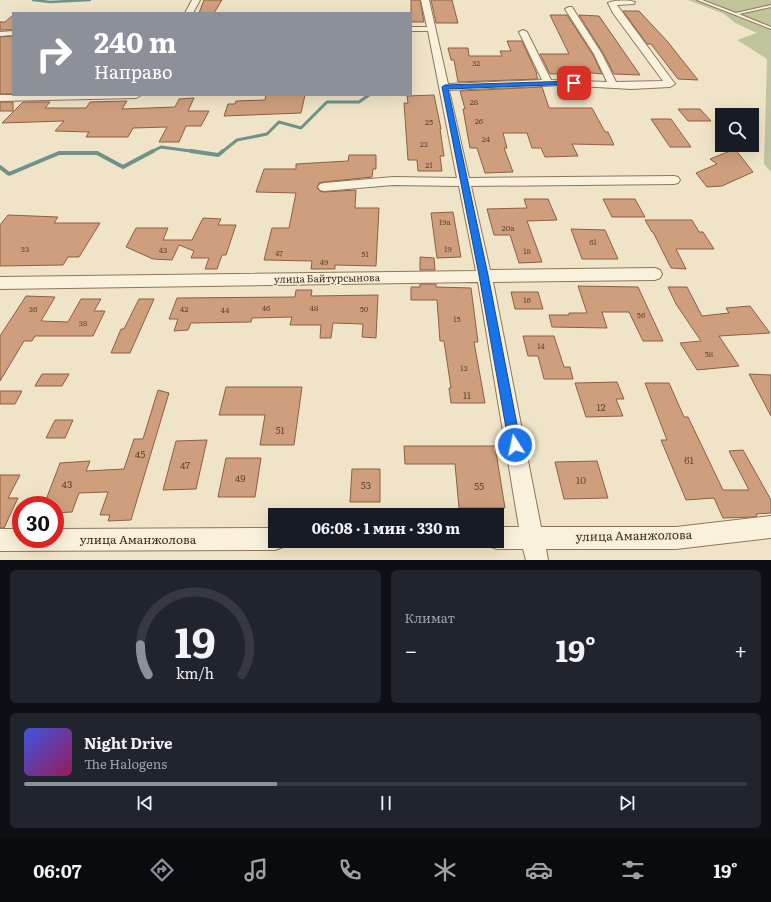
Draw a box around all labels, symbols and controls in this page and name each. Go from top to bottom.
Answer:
text: 240 m [94,20,177,62]
icon: right [28,28,80,80]
house number: 32 [472,57,480,68]
text: Направо [94,58,172,85]
pin [557,66,591,100]
icon: arrive [563,72,585,94]
house number: 28 [470,96,479,107]
map controls [715,108,759,152]
button: search [715,108,759,152]
house number: 26 [475,115,484,126]
house number: 25 [425,116,433,127]
house number: 24 [482,133,491,144]
house number: 23 [420,138,428,149]
house number: 21 [425,159,433,170]
house number: 19а [439,216,452,227]
house number: 20а [502,222,515,233]
house number: 61 [589,236,598,247]
house number: 33 [21,243,29,254]
house number: 19 [444,243,452,254]
house number: 43 [159,244,167,255]
house number: 18 [523,245,531,256]
house number: 47 [275,247,283,258]
house number: 51 [361,248,369,259]
house number: 49 [320,256,328,267]
street label: улица Байтурсынова [274,269,381,286]
house number: 16 [523,294,531,305]
house number: 46 [262,302,271,313]
house number: 48 [310,302,319,313]
house number: 36 [29,303,38,314]
house number: 42 [180,303,188,314]
house number: 50 [360,303,369,314]
house number: 44 [221,304,230,315]
house number: 56 [637,309,646,320]
house number: 15 [453,313,461,324]
house number: 38 [79,317,88,328]
house number: 14 [537,340,545,351]
house number: 58 [705,348,714,359]
house number: 13 [460,362,468,373]
house number: 11 [463,387,471,402]
house number: 12 [596,399,606,414]
house number: 51 [275,422,285,437]
position arrow [494,424,536,466]
house number: 45 [135,446,145,461]
house number: 61 [684,452,694,467]
house number: 47 [180,457,190,472]
house number: 49 [235,470,245,485]
house number: 10 [576,472,586,487]
house number: 43 [62,476,72,491]
house number: 53 [361,477,371,492]
house number: 55 [474,478,484,493]
speed limit sign: 30 [12,496,64,548]
text: 06:08 · 1 мин · 330 m [312,516,460,539]
street label: улица Аманжолова [576,525,693,545]
street label: улица Аманжолова [80,530,197,548]
text: 19 [175,608,216,670]
text: Климат [405,608,455,627]
text: 19° [556,627,596,671]
text: − [405,633,417,666]
text: + [734,633,747,666]
text: km/h [176,661,215,682]
text: Night Drive [84,731,173,754]
text: The Halogens [84,754,167,773]
icon: previous [134,792,156,814]
icon: pause [375,792,397,814]
icon: next [616,792,638,814]
icon: directions [148,856,176,884]
icon: music [242,856,270,884]
icon: phone [336,856,364,884]
icon: climate [431,856,459,884]
icon: car [525,856,553,884]
icon: filters [619,856,647,884]
text: 06:07 [33,857,81,884]
text: 19° [714,857,738,884]

